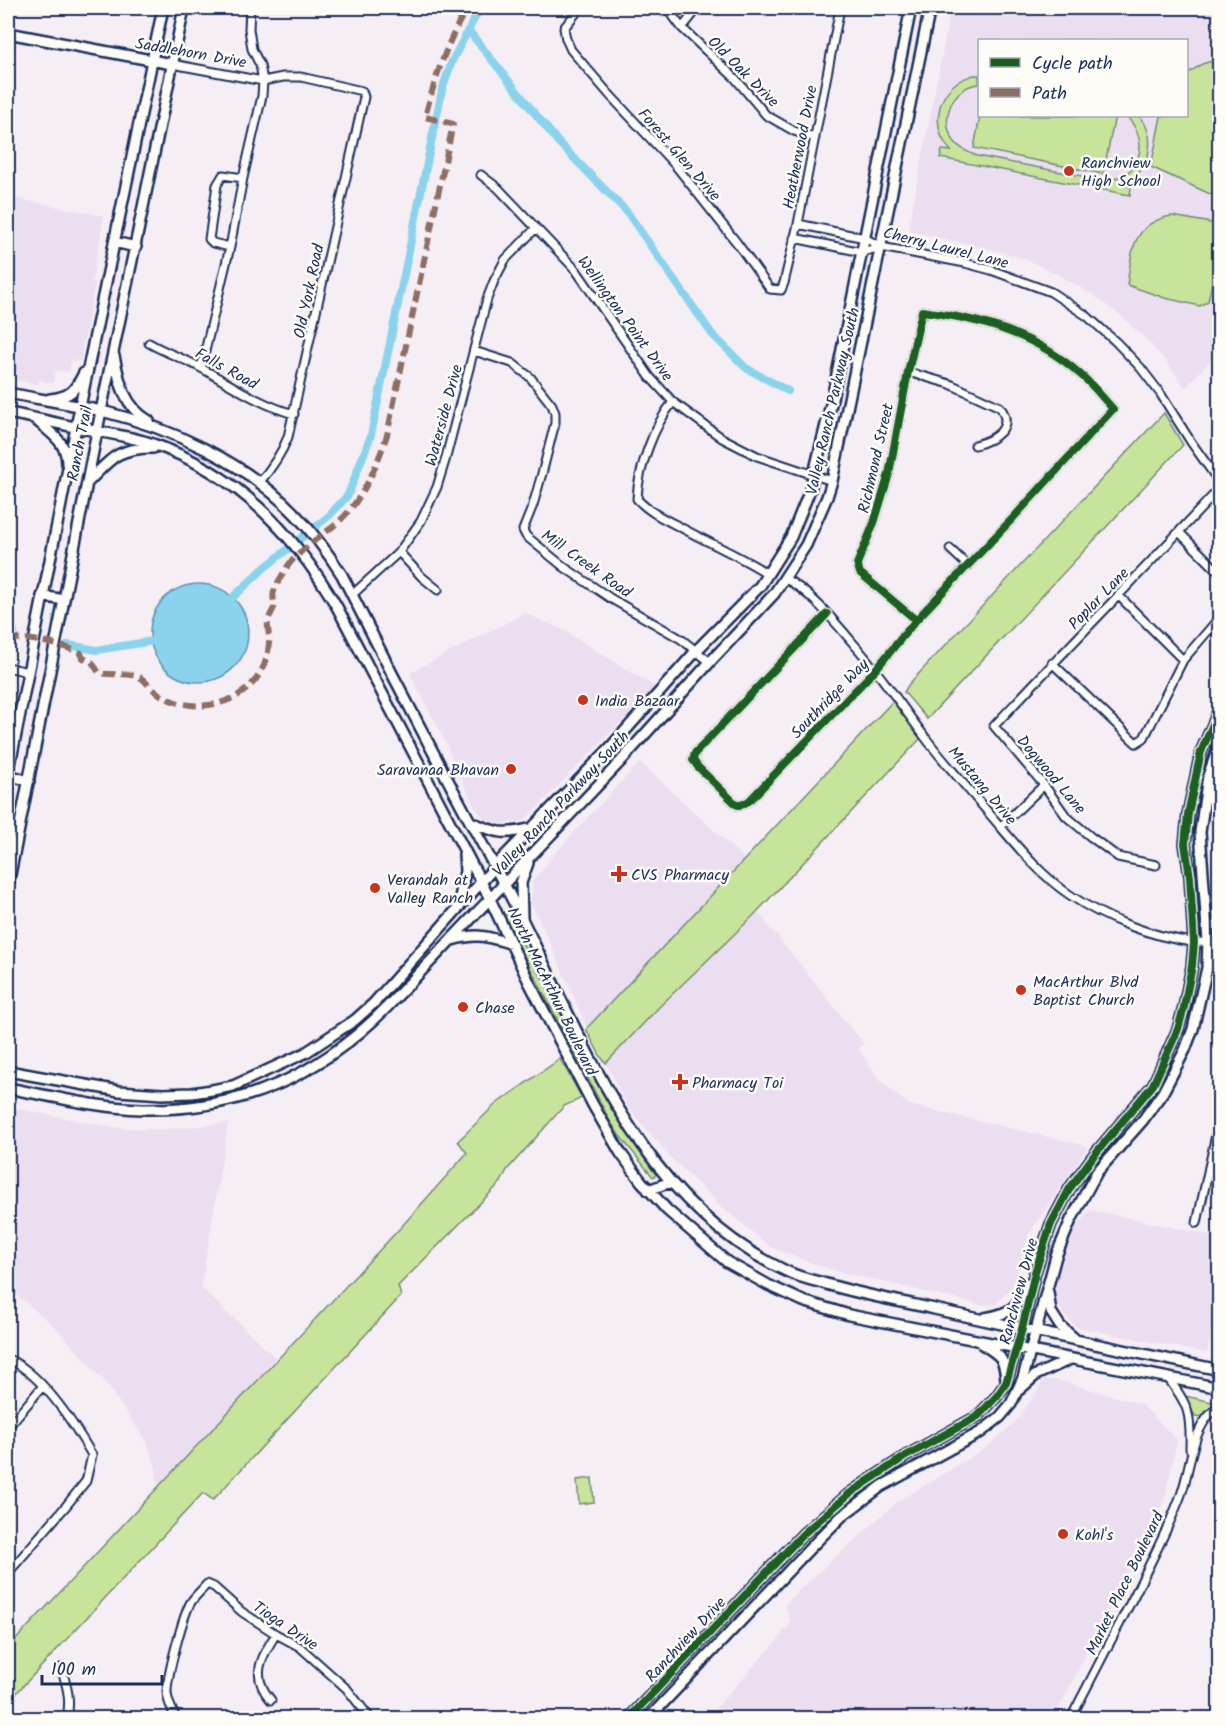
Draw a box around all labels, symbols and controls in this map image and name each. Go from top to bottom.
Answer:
street label: Old Oak Drive [701,30,785,114]
street label: Saddlehorn Drive [133,31,248,76]
legend [978,39,1188,117]
text: Cycle path [1032,50,1113,79]
text: Path [1032,80,1067,109]
street label: Heatherwood Drive [776,83,825,211]
street label: Forest Glen Drive [631,103,727,207]
place label: Ranchview High School [1081,151,1161,194]
marker: Ranchview High School [1062,164,1076,178]
street label: Cherry Laurel Lane [880,221,1011,276]
street label: Old York Road [287,241,332,341]
street label: Wellington Point Drive [571,251,679,387]
street label: Valley Ranch Parkway South [800,305,867,498]
street label: Falls Road [190,342,263,397]
street label: Waterside Drive [419,362,470,469]
street label: Richmond Street [852,400,901,516]
street label: Ranch Trail [61,403,100,483]
street label: Mill Creek Road [536,524,638,605]
street label: Poplar Lane [1063,562,1135,636]
street label: Southridge Way [785,653,876,745]
place label: India Bazaar [595,689,681,714]
marker: India Bazaar [576,693,590,707]
street label: Valley Ranch Parkway South [487,725,636,883]
street label: Dogwood Lane [1010,730,1092,820]
street label: Mustang Drive [941,741,1023,831]
place label: Saravanaa Bhavan [377,758,499,783]
marker: Saravanaa Bhavan [504,762,518,776]
place label: CVS Pharmacy [631,863,729,888]
marker: CVS Pharmacy [612,867,626,881]
place label: Verandah at Valley Ranch [387,868,473,911]
marker: Verandah at Valley Ranch [368,881,382,895]
street label: North MacArthur Boulevard [500,903,604,1081]
place label: MacArthur Blvd Baptist Church [1033,970,1139,1013]
marker: MacArthur Blvd Baptist Church [1014,983,1028,997]
place label: Chase [475,996,515,1021]
marker: Chase [456,1000,470,1014]
place label: Pharmacy Toi [692,1071,784,1096]
marker: Pharmacy Toi [673,1075,687,1089]
street label: Ranchview Drive [993,1235,1046,1347]
street label: Market Place Boulevard [1080,1507,1172,1660]
place label: Kohl's [1075,1523,1114,1548]
marker: Kohl's [1056,1527,1070,1541]
street label: Ranchview Drive [640,1591,733,1689]
street label: Tioga Drive [247,1595,323,1657]
scale bar [42,1648,162,1686]
text: 100 m [51,1656,96,1685]

